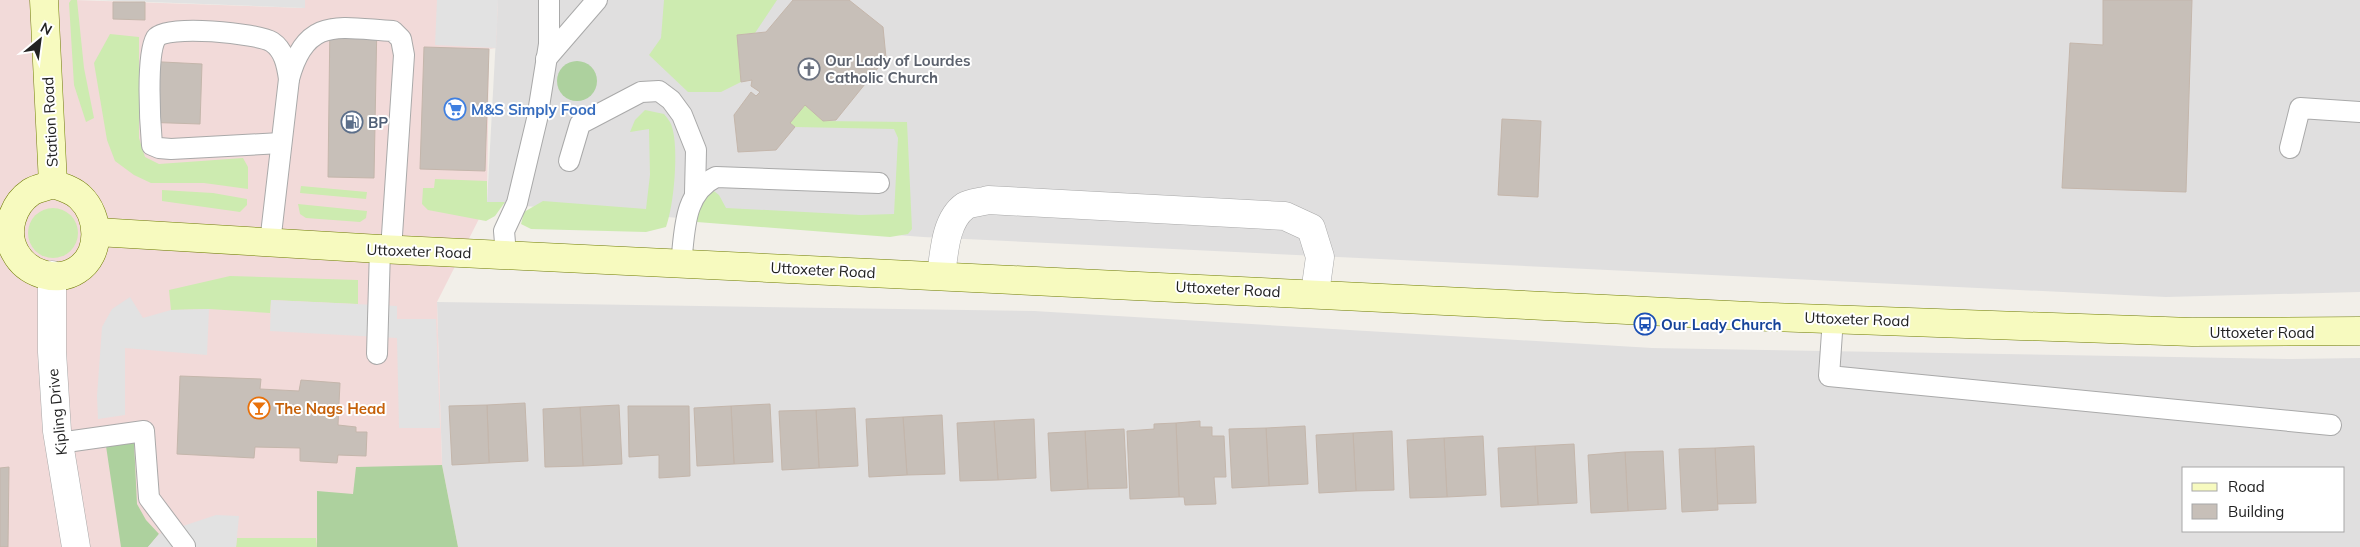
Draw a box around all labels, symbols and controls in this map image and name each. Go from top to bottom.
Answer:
north arrow [15,15,65,65]
text: N [37,18,55,39]
place label: Our Lady of Lourdes Catholic Church [825,51,970,87]
church icon: Our Lady of Lourdes Catholic Church [797,57,821,81]
street label: Station Road [38,76,62,168]
supermarket icon: M&S Simply Food [443,97,467,121]
place label: M&S Simply Food [471,100,596,119]
fuel station icon: BP [340,110,364,134]
place label: BP [368,113,388,132]
street label: Uttoxeter Road [366,240,472,262]
street label: Uttoxeter Road [770,258,876,282]
street label: Uttoxeter Road [1175,277,1281,301]
street label: Uttoxeter Road [1804,308,1910,330]
bus stop icon: Our Lady Church [1633,312,1657,336]
place label: Our Lady Church [1661,315,1782,334]
street label: Uttoxeter Road [2209,323,2315,342]
street label: Kipling Drive [43,368,71,456]
bar icon: The Nags Head [247,396,271,420]
place label: The Nags Head [275,399,386,418]
legend [2182,467,2345,532]
text: Road [2228,477,2265,496]
text: Building [2228,502,2284,521]

